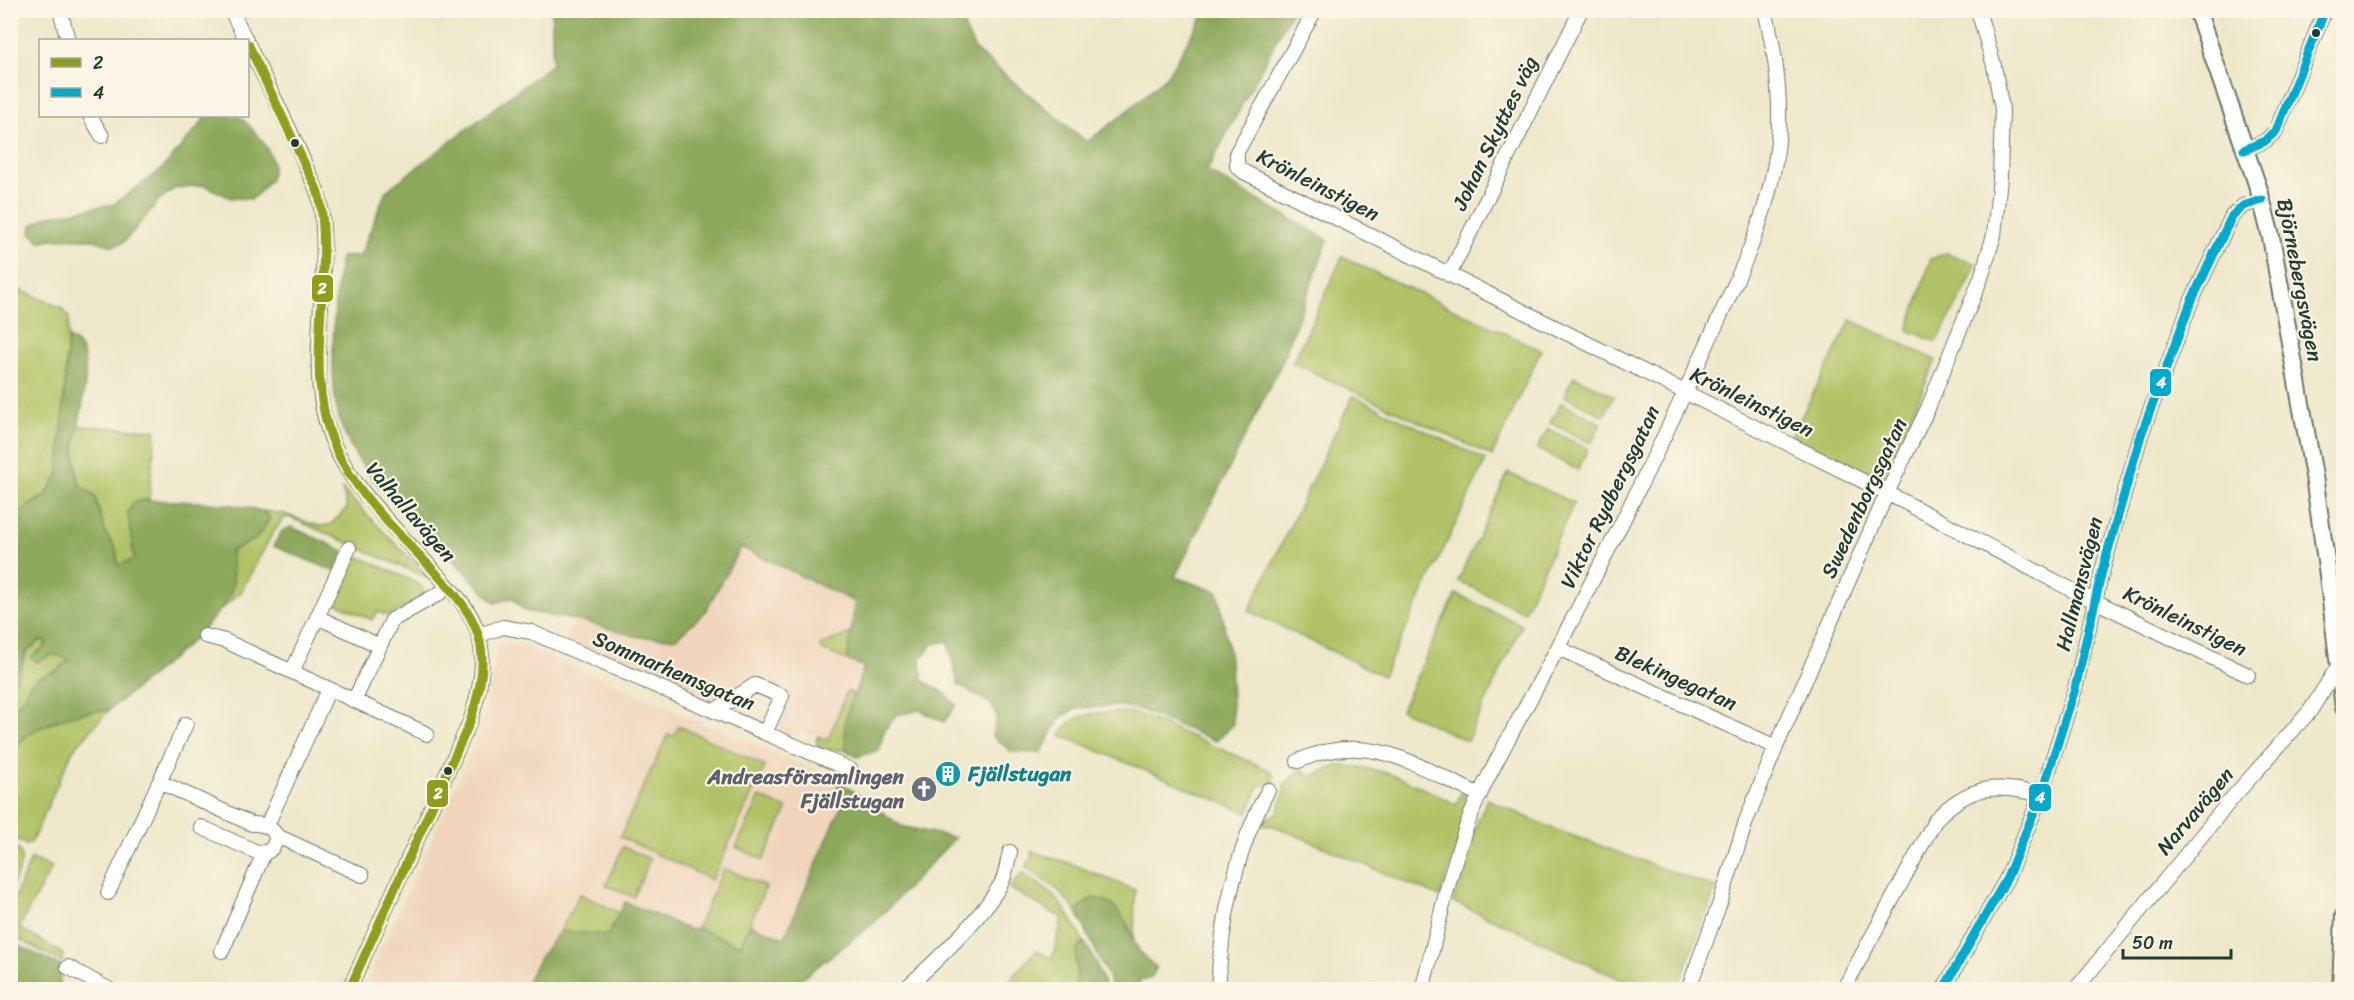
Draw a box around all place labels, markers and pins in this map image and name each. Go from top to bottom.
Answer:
unlabelled marker [2310,27,2322,39]
unlabelled marker [289,137,301,149]
place label: Fjällstugan [967,755,1072,793]
place label: Andreasförsamlingen Fjällstugan [707,758,905,820]
building icon: Fjällstugan [933,759,963,789]
unlabelled marker [442,765,454,777]
church icon: Andreasförsamlingen Fjällstugan [909,774,939,804]

